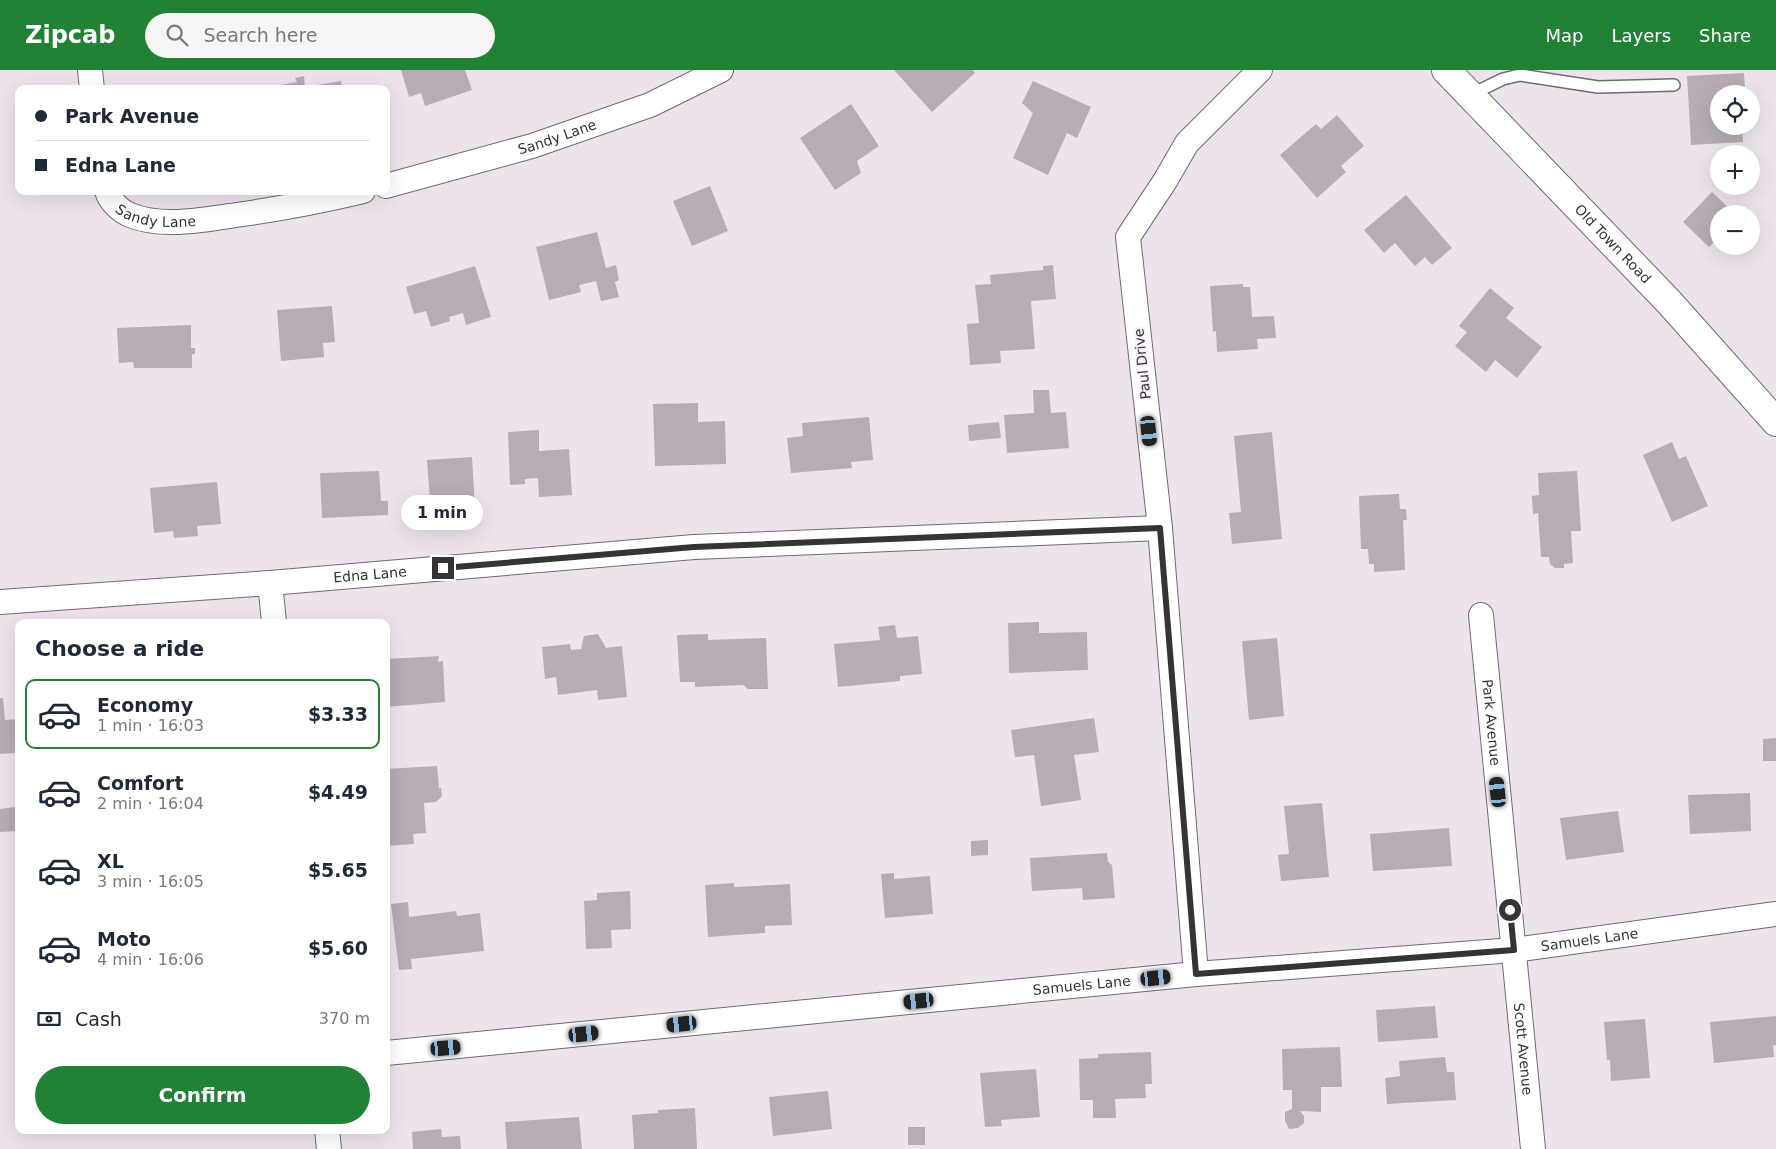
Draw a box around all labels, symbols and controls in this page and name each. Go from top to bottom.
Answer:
search box [145,13,495,58]
text: Zipcab [25,21,115,49]
icon: search [163,21,191,49]
text: Search here [203,24,318,46]
text: Map [1545,25,1583,46]
text: Layers [1611,25,1671,46]
text: Share [1699,25,1751,46]
map controls [1710,85,1760,255]
button: locate [1710,85,1760,135]
text: Park Avenue [65,105,199,127]
street label: Sandy Lane [516,116,598,158]
button: + [1710,145,1760,195]
text: Edna Lane [65,154,176,176]
street label: Sandy Lane [112,201,197,230]
street label: Old Town Road [1572,201,1654,286]
button: − [1710,205,1760,255]
street label: Paul Drive [1130,328,1154,400]
car [1139,415,1158,447]
callout: 1 min [402,496,484,530]
text: 1 min [417,503,467,522]
route end [432,557,454,579]
street label: Edna Lane [333,563,407,586]
text: Choose a ride [35,636,204,661]
street label: Park Avenue [1479,679,1504,766]
icon: car [37,692,82,737]
text: Economy [97,694,193,716]
text: $3.33 [308,703,368,725]
text: 1 min · 16:03 [97,716,204,735]
icon: car [37,770,82,815]
text: Comfort [97,772,184,794]
car [1488,776,1507,808]
text: $4.49 [308,781,368,803]
text: 2 min · 16:04 [97,794,204,813]
icon: car [37,848,82,893]
text: XL [97,850,124,872]
text: $5.65 [308,859,368,881]
text: 3 min · 16:05 [97,872,204,891]
route start [1499,899,1521,921]
street label: Samuels Lane [1540,925,1639,954]
icon: car [37,926,82,971]
text: Moto [97,928,151,950]
text: $5.60 [308,937,368,959]
text: 4 min · 16:06 [97,950,204,969]
car [1140,969,1171,987]
street label: Samuels Lane [1032,972,1131,998]
car [903,992,934,1010]
street label: Scott Avenue [1511,1002,1536,1096]
icon: cash [35,1005,63,1033]
text: Cash [75,1008,122,1030]
text: 370 m [319,1009,370,1028]
car [666,1015,697,1033]
car [568,1025,599,1043]
car [430,1039,461,1057]
button: Confirm [35,1066,370,1124]

